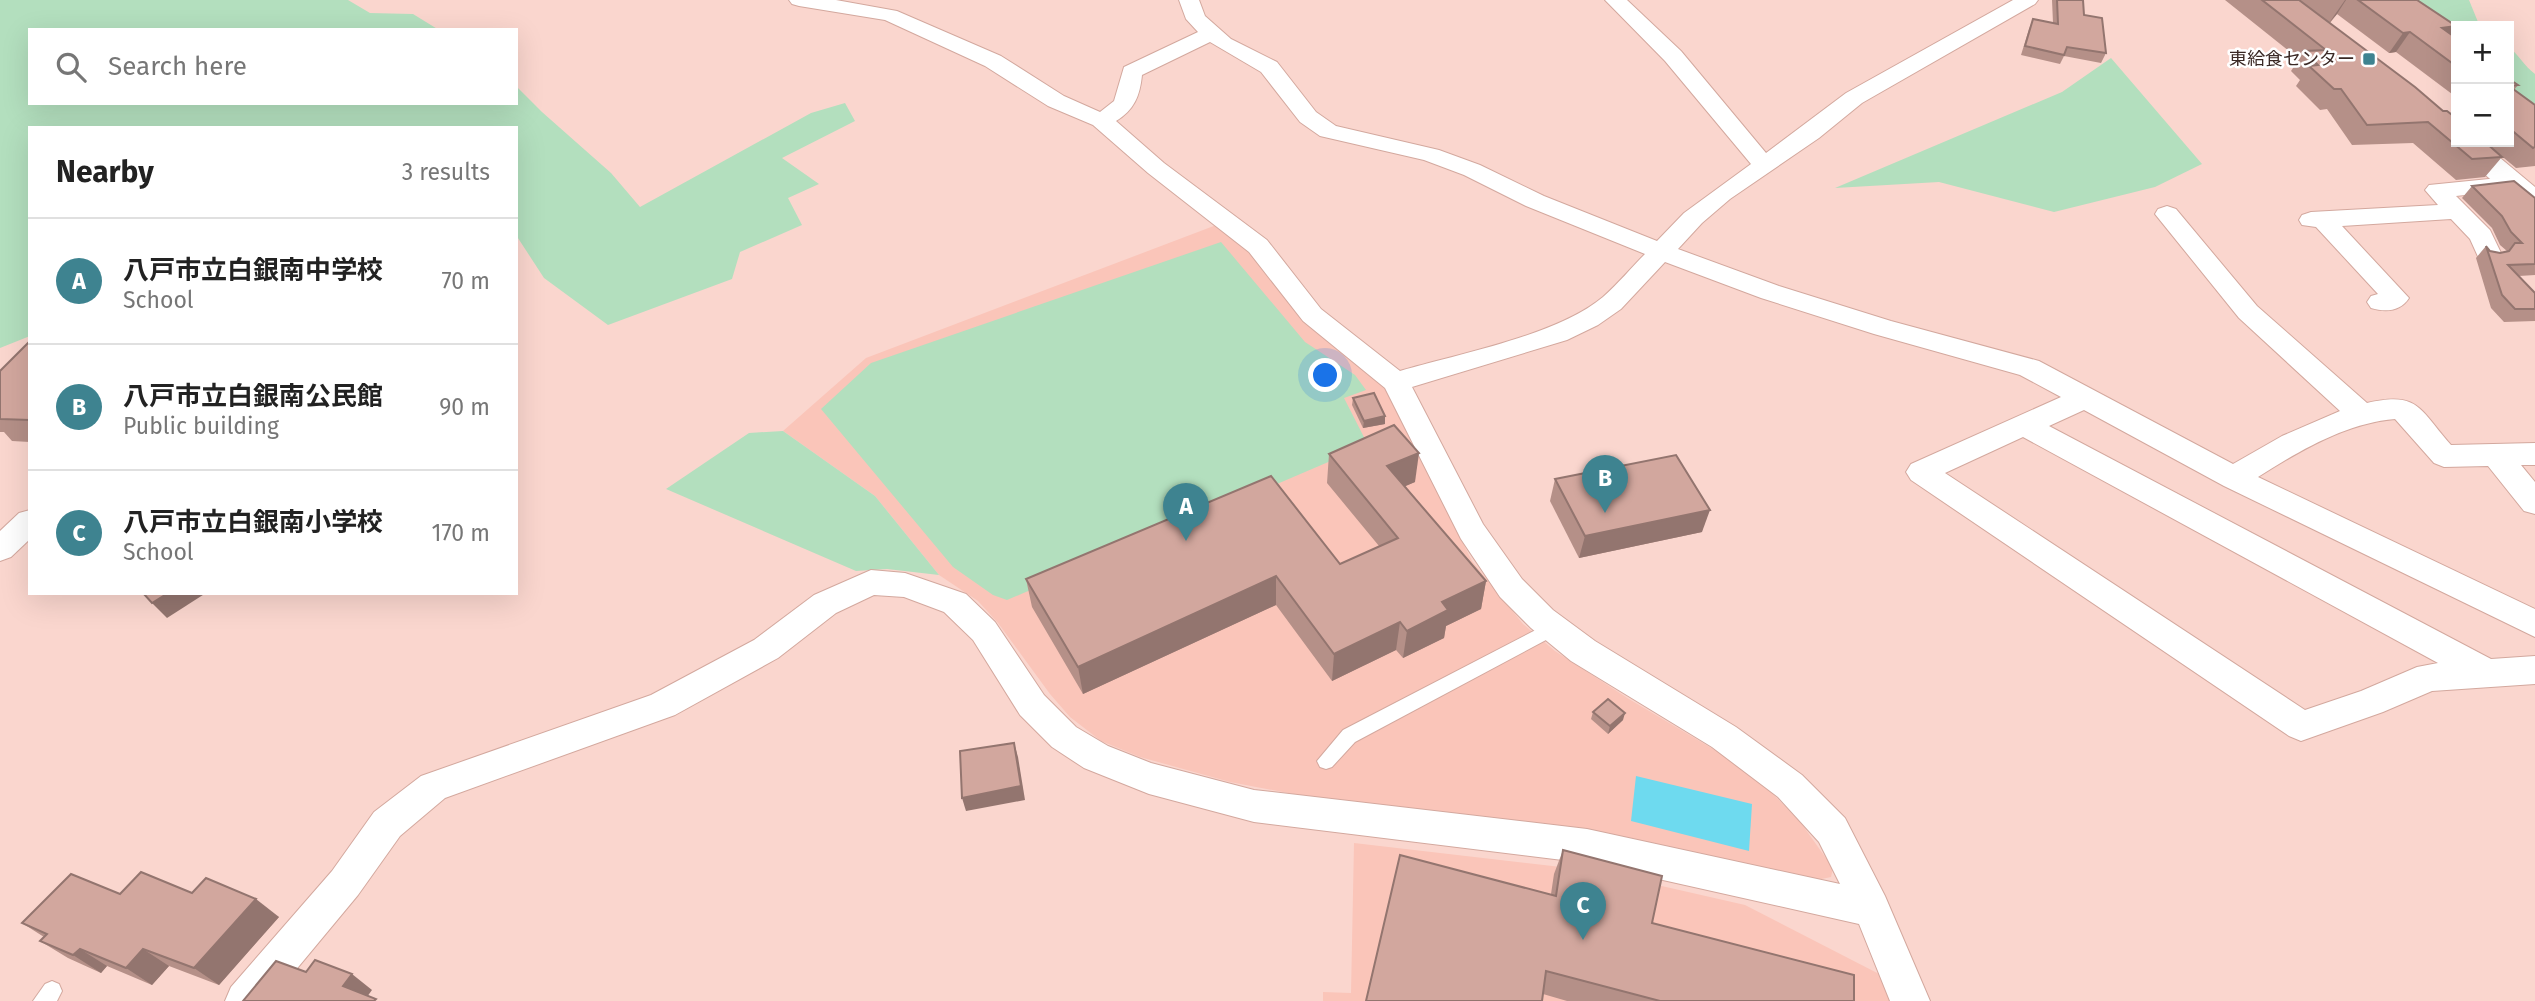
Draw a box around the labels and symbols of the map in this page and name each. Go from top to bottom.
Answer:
place label: 東給食センター [2229,48,2355,70]
marker: 東給食センター [2361,51,2377,67]
your location [1308,358,1342,392]
pin: B [1582,455,1628,513]
pin: A [1163,483,1209,541]
pin: C [1560,882,1606,940]

